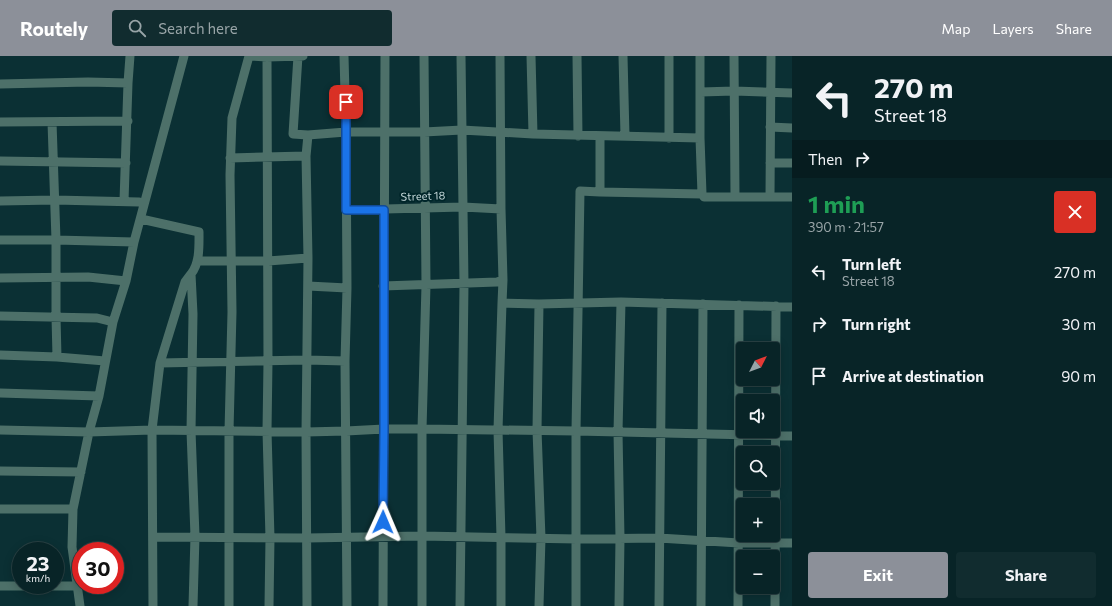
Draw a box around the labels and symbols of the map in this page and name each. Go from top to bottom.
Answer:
pin [329,85,363,119]
street label: Street 18 [400,188,446,203]
north arrow [736,342,780,386]
position arrow [362,501,404,543]
speed limit sign: 30 [72,542,124,594]

